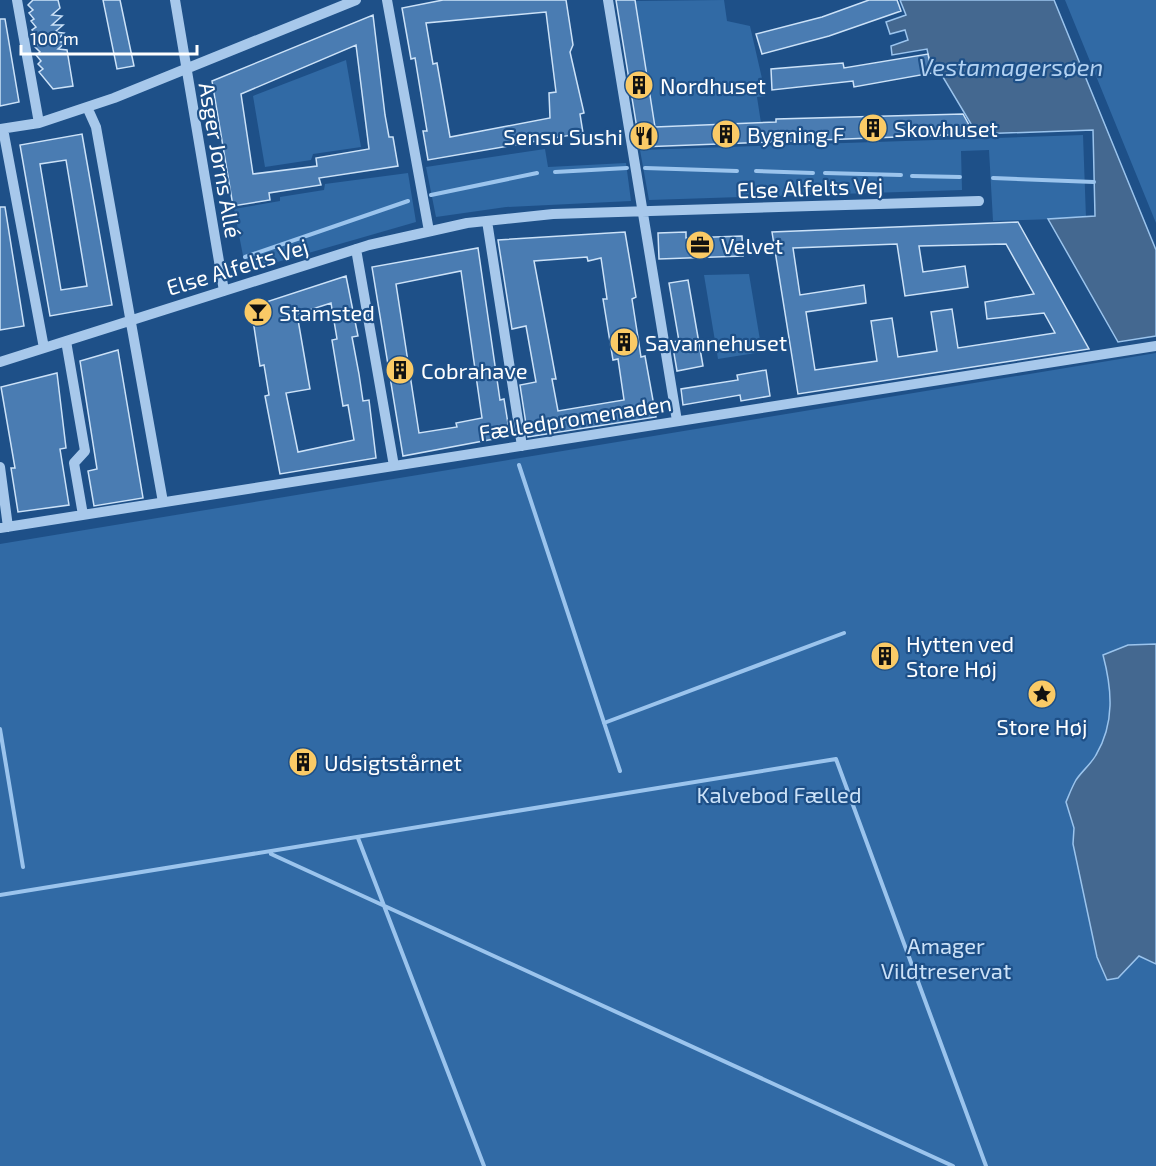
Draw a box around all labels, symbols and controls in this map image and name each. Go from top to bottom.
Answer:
scale bar [21,18,196,56]
text: 100 m [30,27,79,49]
water label: Vestamagersøen [919,52,1103,81]
building icon: Nordhuset [623,69,655,101]
place label: Nordhuset [660,72,766,98]
street label: Asger Jorns Allé [195,80,247,240]
building icon: Skovhuset [857,112,889,144]
place label: Skovhuset [894,115,998,141]
building icon: Bygning F [710,118,742,150]
restaurant icon: Sensu Sushi [628,120,660,152]
place label: Bygning F [747,121,845,147]
place label: Sensu Sushi [503,123,623,149]
street label: Else Alfelts Vej [736,171,884,204]
office icon: Velvet [684,229,716,261]
street label: Else Alfelts Vej [163,232,311,301]
place label: Velvet [721,232,783,258]
bar icon: Stamsted [242,296,274,328]
place label: Stamsted [279,299,375,325]
building icon: Savannehuset [608,326,640,358]
place label: Savannehuset [645,329,787,355]
building icon: Cobrahave [384,354,416,386]
place label: Cobrahave [421,357,528,383]
street label: Fælledpromenaden [477,389,673,445]
place label: Hytten ved Store Høj [906,630,1014,682]
building icon: Hytten ved Store Høj [869,640,901,672]
place icon: Store Høj [1026,678,1058,710]
place label: Store Høj [996,713,1088,740]
building icon: Udsigtstårnet [287,746,319,778]
place label: Udsigtstårnet [324,749,462,775]
park label: Kalvebod Fælled [696,781,862,807]
park label: Amager Vildtreservat [881,932,1011,983]

